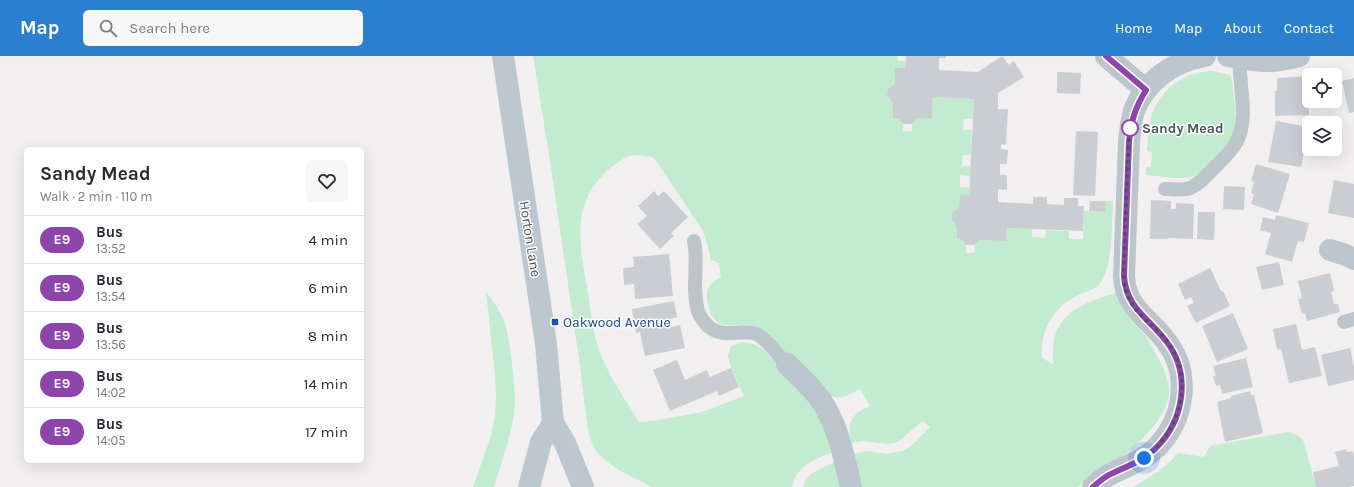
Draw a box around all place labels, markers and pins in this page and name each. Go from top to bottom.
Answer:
marker: Sandy Mead [1121,119,1139,137]
place label: Sandy Mead [1142,120,1223,137]
place label: Oakwood Avenue [563,314,671,331]
marker: Oakwood Avenue [550,317,560,327]

